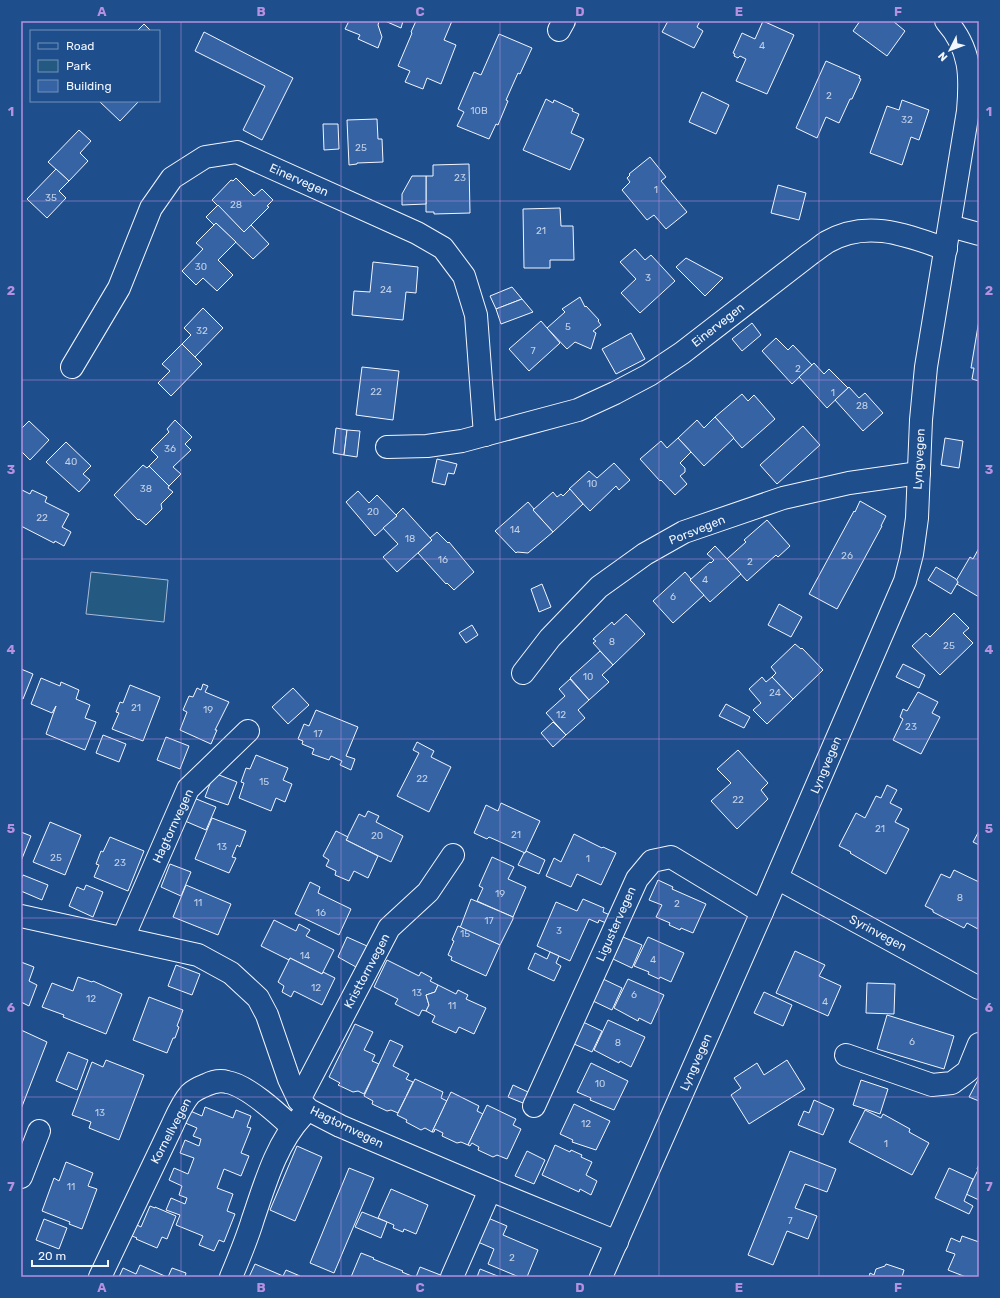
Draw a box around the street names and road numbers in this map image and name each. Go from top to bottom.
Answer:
street label: Einervegen [267,161,331,199]
street label: Einervegen [689,300,747,350]
street label: Lyngvegen [910,428,928,490]
street label: Porsvegen [667,512,727,548]
street label: Lyngvegen [808,734,844,796]
street label: Hagtornvegen [150,787,196,865]
street label: Ligustervegen [593,884,639,964]
street label: Syrinvegen [847,912,909,954]
street label: Kristtornvegen [341,931,393,1011]
street label: Lyngvegen [677,1031,715,1093]
street label: Kornellvegen [148,1096,194,1166]
street label: Hagtornvegen [308,1103,386,1151]

